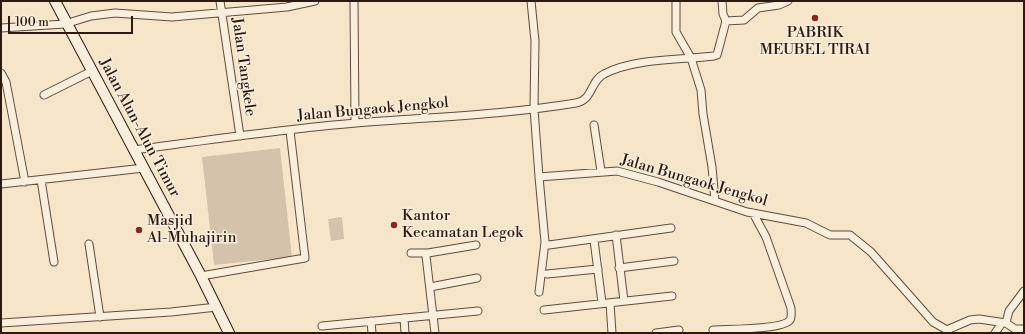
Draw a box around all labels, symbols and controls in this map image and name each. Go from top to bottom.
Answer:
scale bar [10,8,135,34]
marker: PABRIK MEUBEL TIRAI [810,13,820,23]
text: 100 m [15,15,49,30]
street label: Jalan Tangkele [227,17,259,117]
place label: PABRIK MEUBEL TIRAI [760,24,870,59]
street label: Jalan Alun-Alun Timur [95,55,183,201]
street label: Jalan Bungaok Jengkol [297,94,449,126]
street label: Jalan Bungaok Jengkol [618,151,770,211]
place label: Kantor Kecamatan Legok [402,207,523,242]
place label: Masjid Al-Muhajirin [147,212,236,247]
marker: Kantor Kecamatan Legok [389,220,399,230]
marker: Masjid Al-Muhajirin [134,225,144,235]

